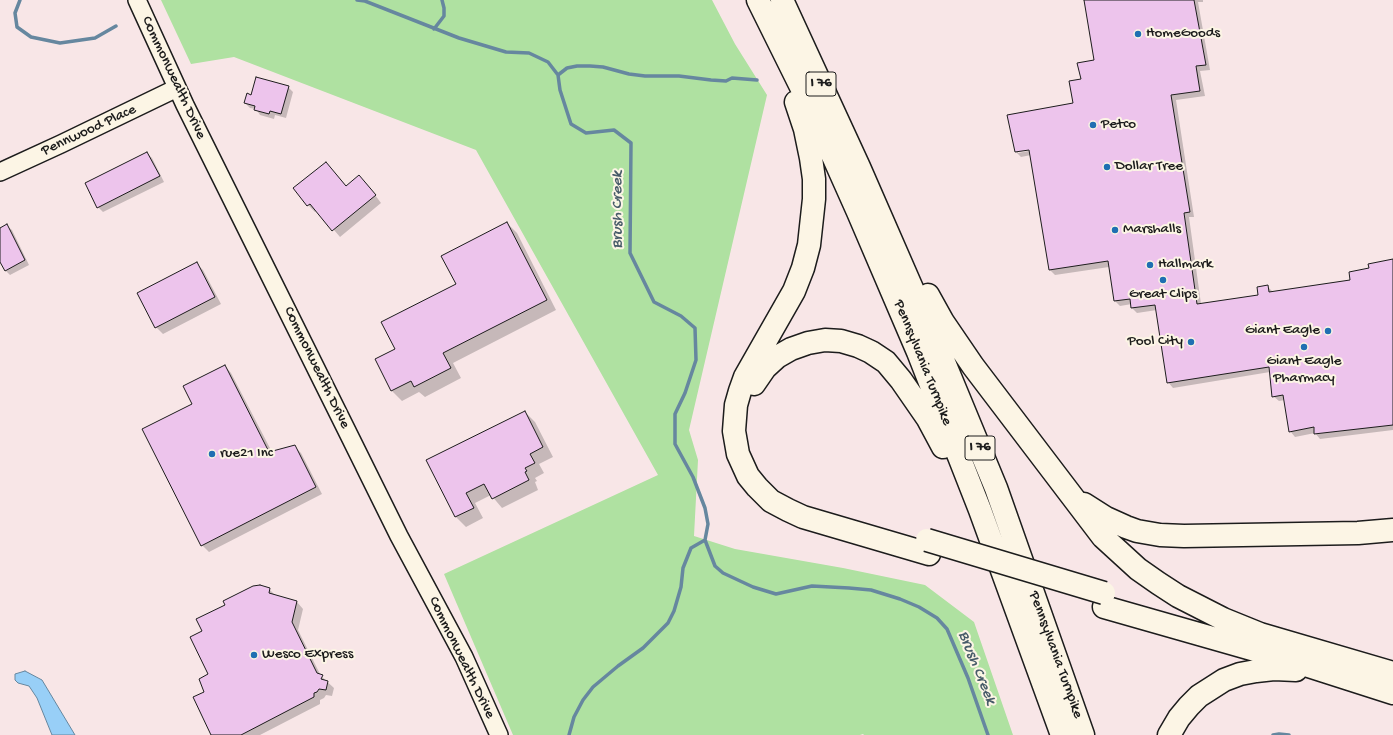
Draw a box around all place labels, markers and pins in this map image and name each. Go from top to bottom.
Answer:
place label: HomeGoods [1146,25,1220,43]
marker: HomeGoods [1133,29,1143,39]
place label: Petco [1101,116,1136,134]
marker: Petco [1088,120,1098,130]
place label: Dollar Tree [1115,158,1183,176]
marker: Dollar Tree [1102,162,1112,172]
place label: Marshalls [1123,221,1181,239]
marker: Marshalls [1110,225,1120,235]
place label: Hallmark [1158,256,1212,274]
marker: Hallmark [1145,260,1155,270]
marker: Great Clips [1158,275,1168,285]
place label: Great Clips [1129,286,1197,304]
place label: Giant Eagle [1245,322,1320,340]
marker: Giant Eagle [1323,326,1333,336]
place label: Pool City [1127,333,1183,351]
marker: Pool City [1186,337,1196,347]
marker: Giant Eagle Pharmacy [1299,342,1309,352]
place label: Giant Eagle Pharmacy [1266,353,1342,388]
place label: rue21 Inc [220,445,273,463]
marker: rue21 Inc [207,449,217,459]
place label: Wesco Express [262,646,353,664]
marker: Wesco Express [249,650,259,660]

